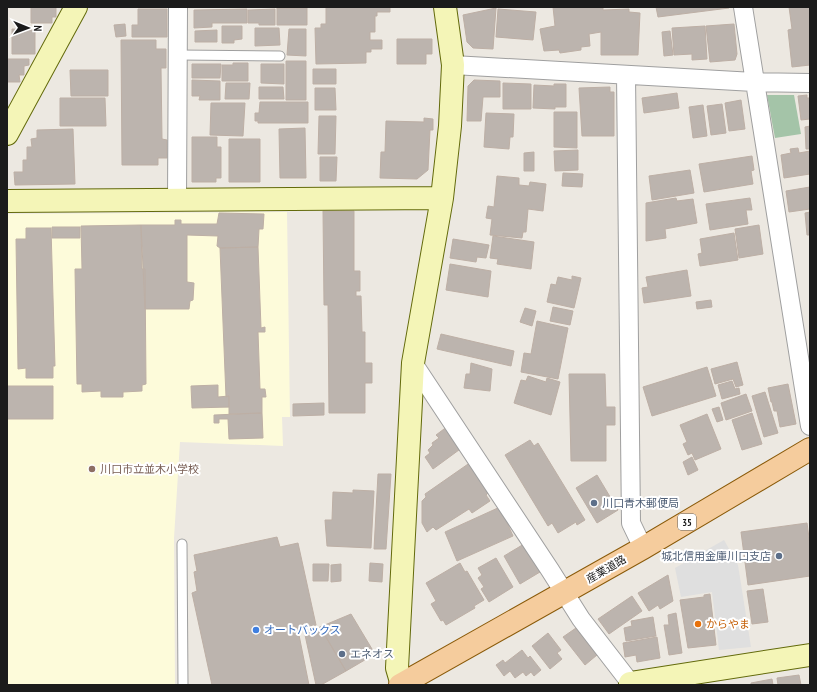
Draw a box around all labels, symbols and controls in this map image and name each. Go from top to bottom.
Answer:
north arrow [8,8,48,48]
text: N [31,25,45,31]
place label: 川口市立並木小学校 [100,462,199,476]
marker: 川口市立並木小学校 [87,464,97,474]
place label: 川口青木郵便局 [602,496,679,510]
marker: 川口青木郵便局 [589,498,599,508]
road number: 35 [678,514,696,530]
place label: 城北信用金庫川口支店 [661,549,771,563]
marker: 城北信用金庫川口支店 [774,551,784,561]
street label: 産業道路 [583,552,629,586]
place label: からやま [706,617,750,631]
marker: からやま [693,619,703,629]
place label: オートバックス [264,623,341,637]
marker: オートバックス [251,625,261,635]
place label: エネオス [350,647,394,661]
marker: エネオス [337,649,347,659]

